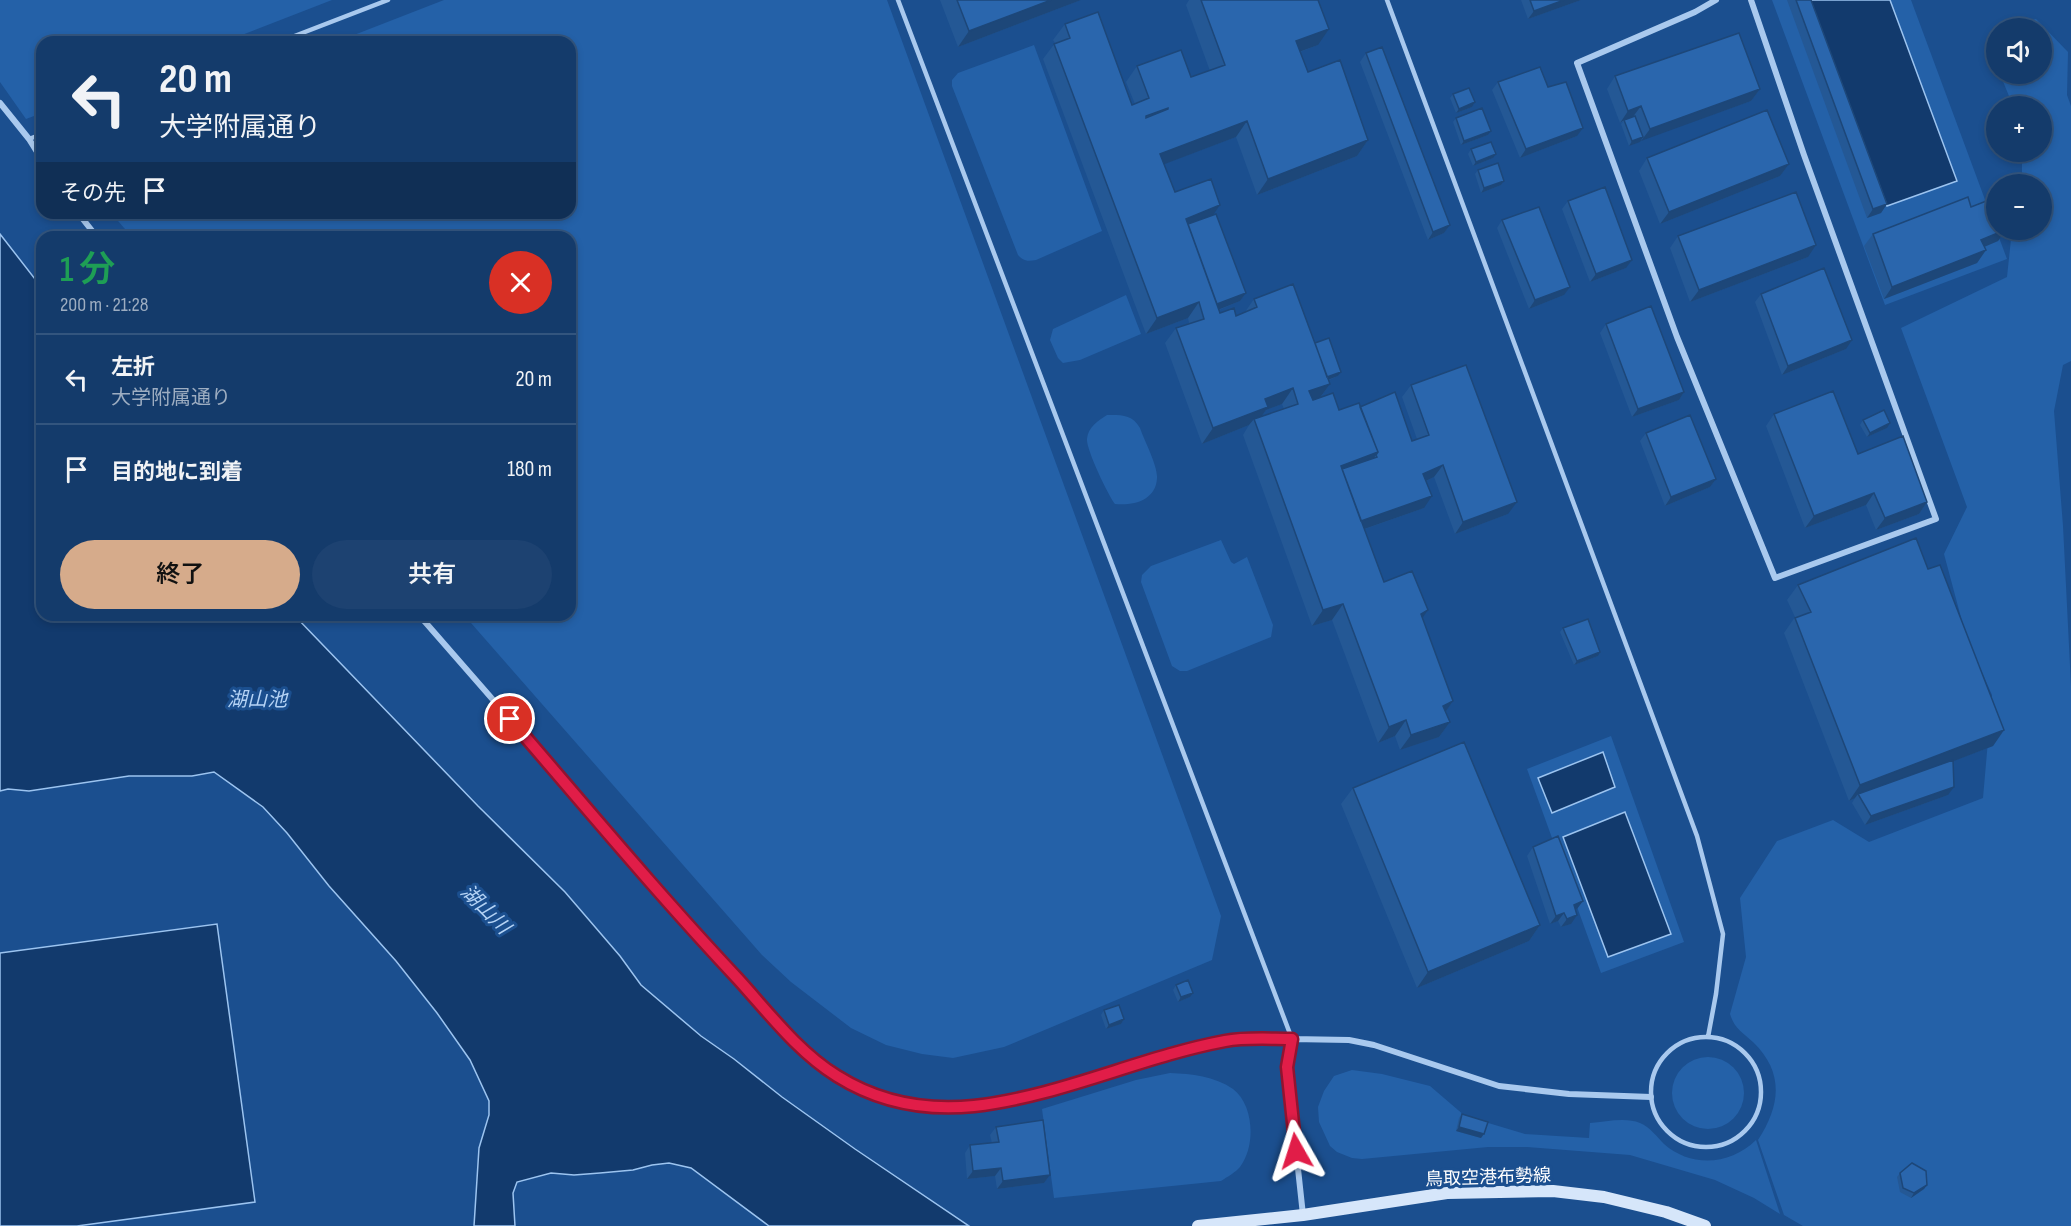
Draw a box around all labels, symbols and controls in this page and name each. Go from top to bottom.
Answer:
map controls [1986,18,2052,240]
button: sound [1986,18,2052,84]
text: 20 m [159,54,232,105]
icon: left [60,60,138,138]
button: + [1986,96,2052,162]
text: 大学附属通り [159,112,321,144]
icon: arrive [138,174,171,207]
button: − [1986,174,2052,240]
text: その先 [60,180,126,207]
text: 1 分 [60,249,115,292]
button: close [489,251,552,314]
text: 200 m · 21:28 [60,293,149,317]
text: 左折 [111,354,155,381]
icon: left [60,363,93,396]
text: 20 m [516,366,552,393]
text: 大学附属通り [111,386,231,410]
icon: arrive [60,453,93,486]
text: 180 m [507,456,552,483]
text: 目的地に到着 [111,459,243,486]
button: 終了 [60,540,300,609]
button: 共有 [312,540,552,609]
water label: 湖山池 [227,688,289,712]
pin [484,693,535,744]
icon: arrive [493,702,526,735]
water label: 湖山川 [456,880,516,941]
position arrow [1264,1119,1328,1183]
street label: 鳥取空港布勢線 [1425,1165,1551,1190]

